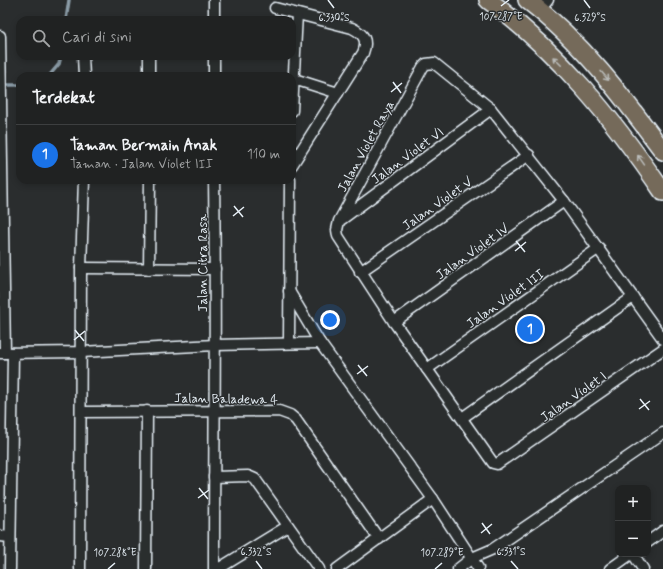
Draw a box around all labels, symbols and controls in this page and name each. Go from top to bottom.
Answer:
text: 107.287°E [479,10,523,24]
text: 6.330°S [318,11,350,25]
text: 6.329°S [574,11,606,25]
search box [16,16,296,60]
icon: search [30,27,52,49]
text: Cari di sini [62,28,132,48]
one-way arrow [552,56,562,66]
one-way arrow [600,71,609,82]
text: Terdekat [32,87,95,109]
street label: Jalan Violet Raya [334,98,399,196]
street label: Jalan Violet VI [368,124,448,188]
text: Taman Bermain Anak [70,136,217,156]
text: 1 [42,146,48,163]
text: 110 m [247,146,280,163]
one-way arrow [637,155,645,166]
text: Taman · Jalan Violet III [70,156,213,173]
street label: Jalan Violet V [399,173,477,235]
street label: Jalan Citra Rasa [195,214,212,312]
street label: Jalan Violet IV [433,220,513,284]
street label: Jalan Violet III [463,266,549,332]
your location [320,310,340,330]
pin: 1 [517,314,543,344]
street label: Jalan Violet I [537,368,610,426]
street label: Jalan Baladewa 4 [174,390,278,409]
map controls [615,485,651,557]
button: + [615,485,651,521]
button: − [615,521,651,557]
text: 6.332°S [240,545,272,559]
text: 6.331°S [496,545,526,559]
text: 107.288°E [93,546,137,560]
text: 107.289°E [421,546,464,560]

